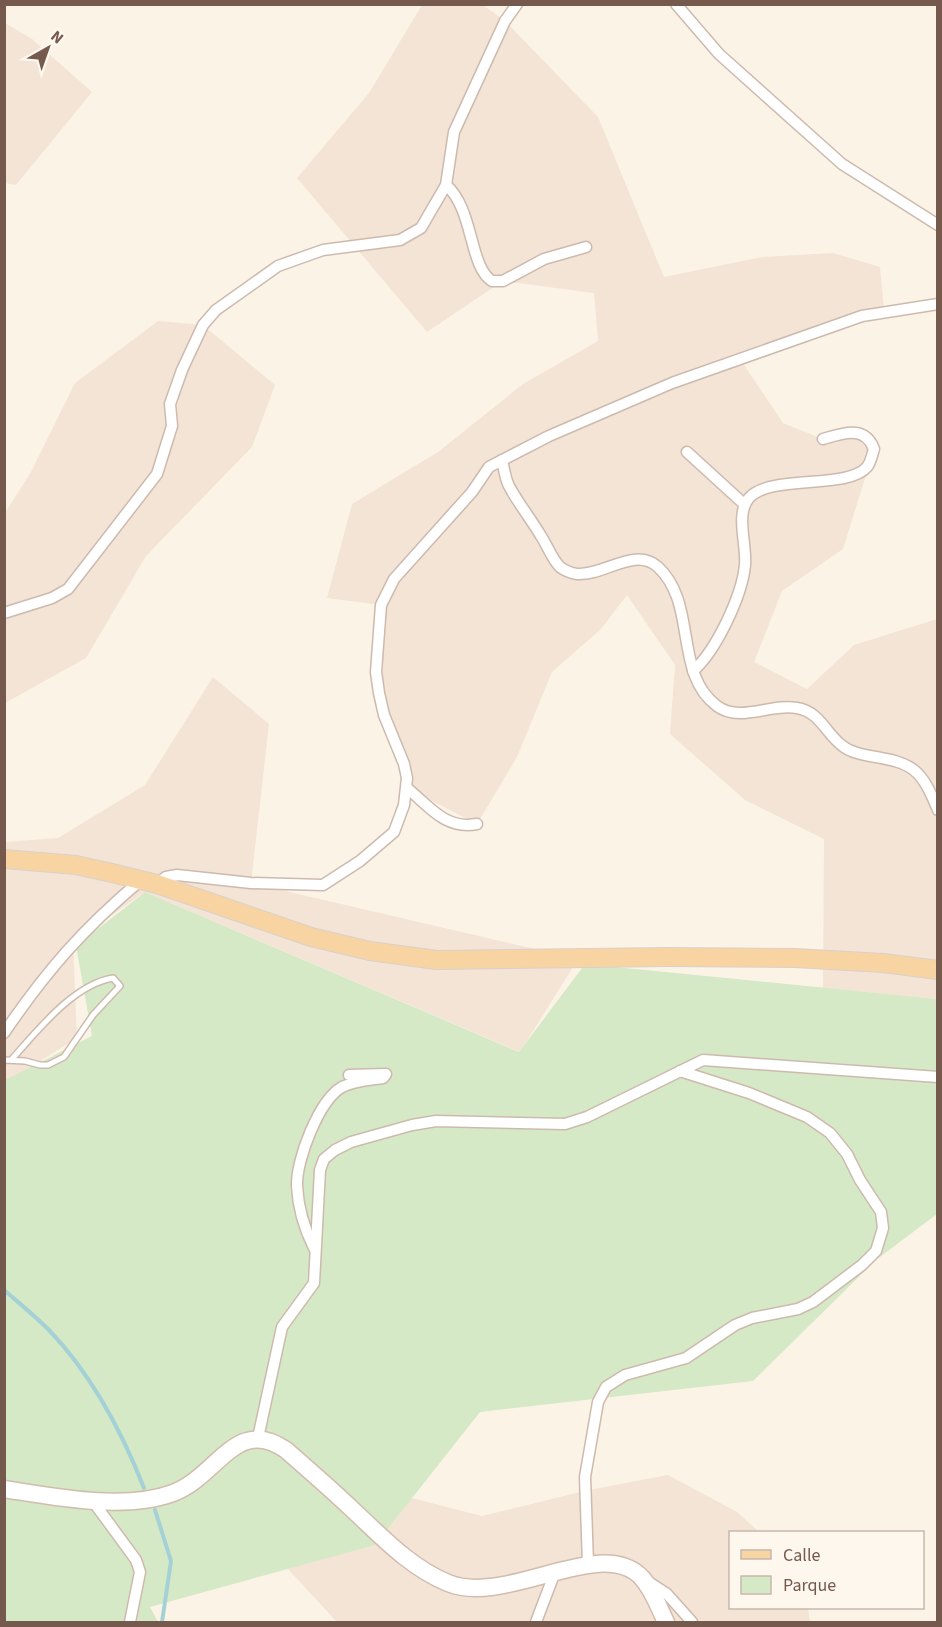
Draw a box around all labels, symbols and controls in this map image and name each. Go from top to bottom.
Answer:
north arrow [18,18,78,78]
text: N [46,25,68,49]
legend [729,1531,924,1609]
text: Calle [783,1543,821,1568]
text: Parque [783,1573,836,1598]

